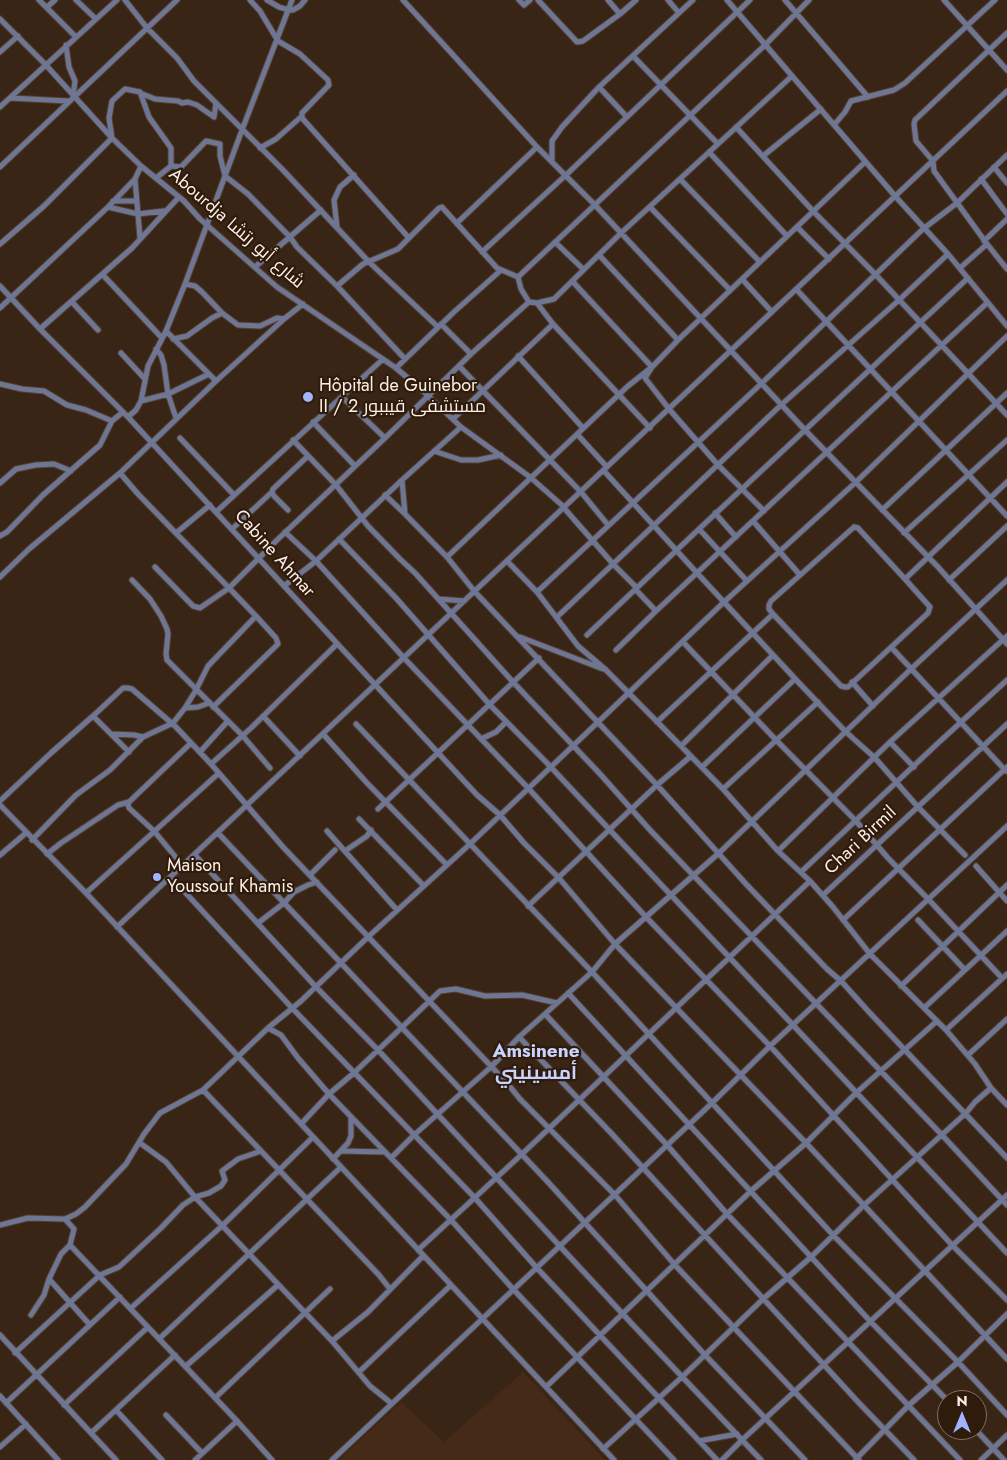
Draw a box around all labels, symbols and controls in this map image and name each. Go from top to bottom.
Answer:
street label: Abourdja شارع أبو رتشا [164,164,308,294]
place label: Hôpital de Guinebor II / مستشفى قيببور 2 [319,376,486,418]
marker: Hôpital de Guinebor II / مستشفى قيببور 2 [301,390,315,404]
street label: Cabine Ahmar [229,506,319,602]
street label: Chari Birmil [821,802,901,880]
place label: Maison Youssouf Khamis [167,856,293,899]
marker: Maison Youssouf Khamis [151,871,163,883]
district label: Amsinene أمسينيني [492,1041,580,1085]
north arrow [937,1390,987,1440]
text: N [956,1391,968,1411]

